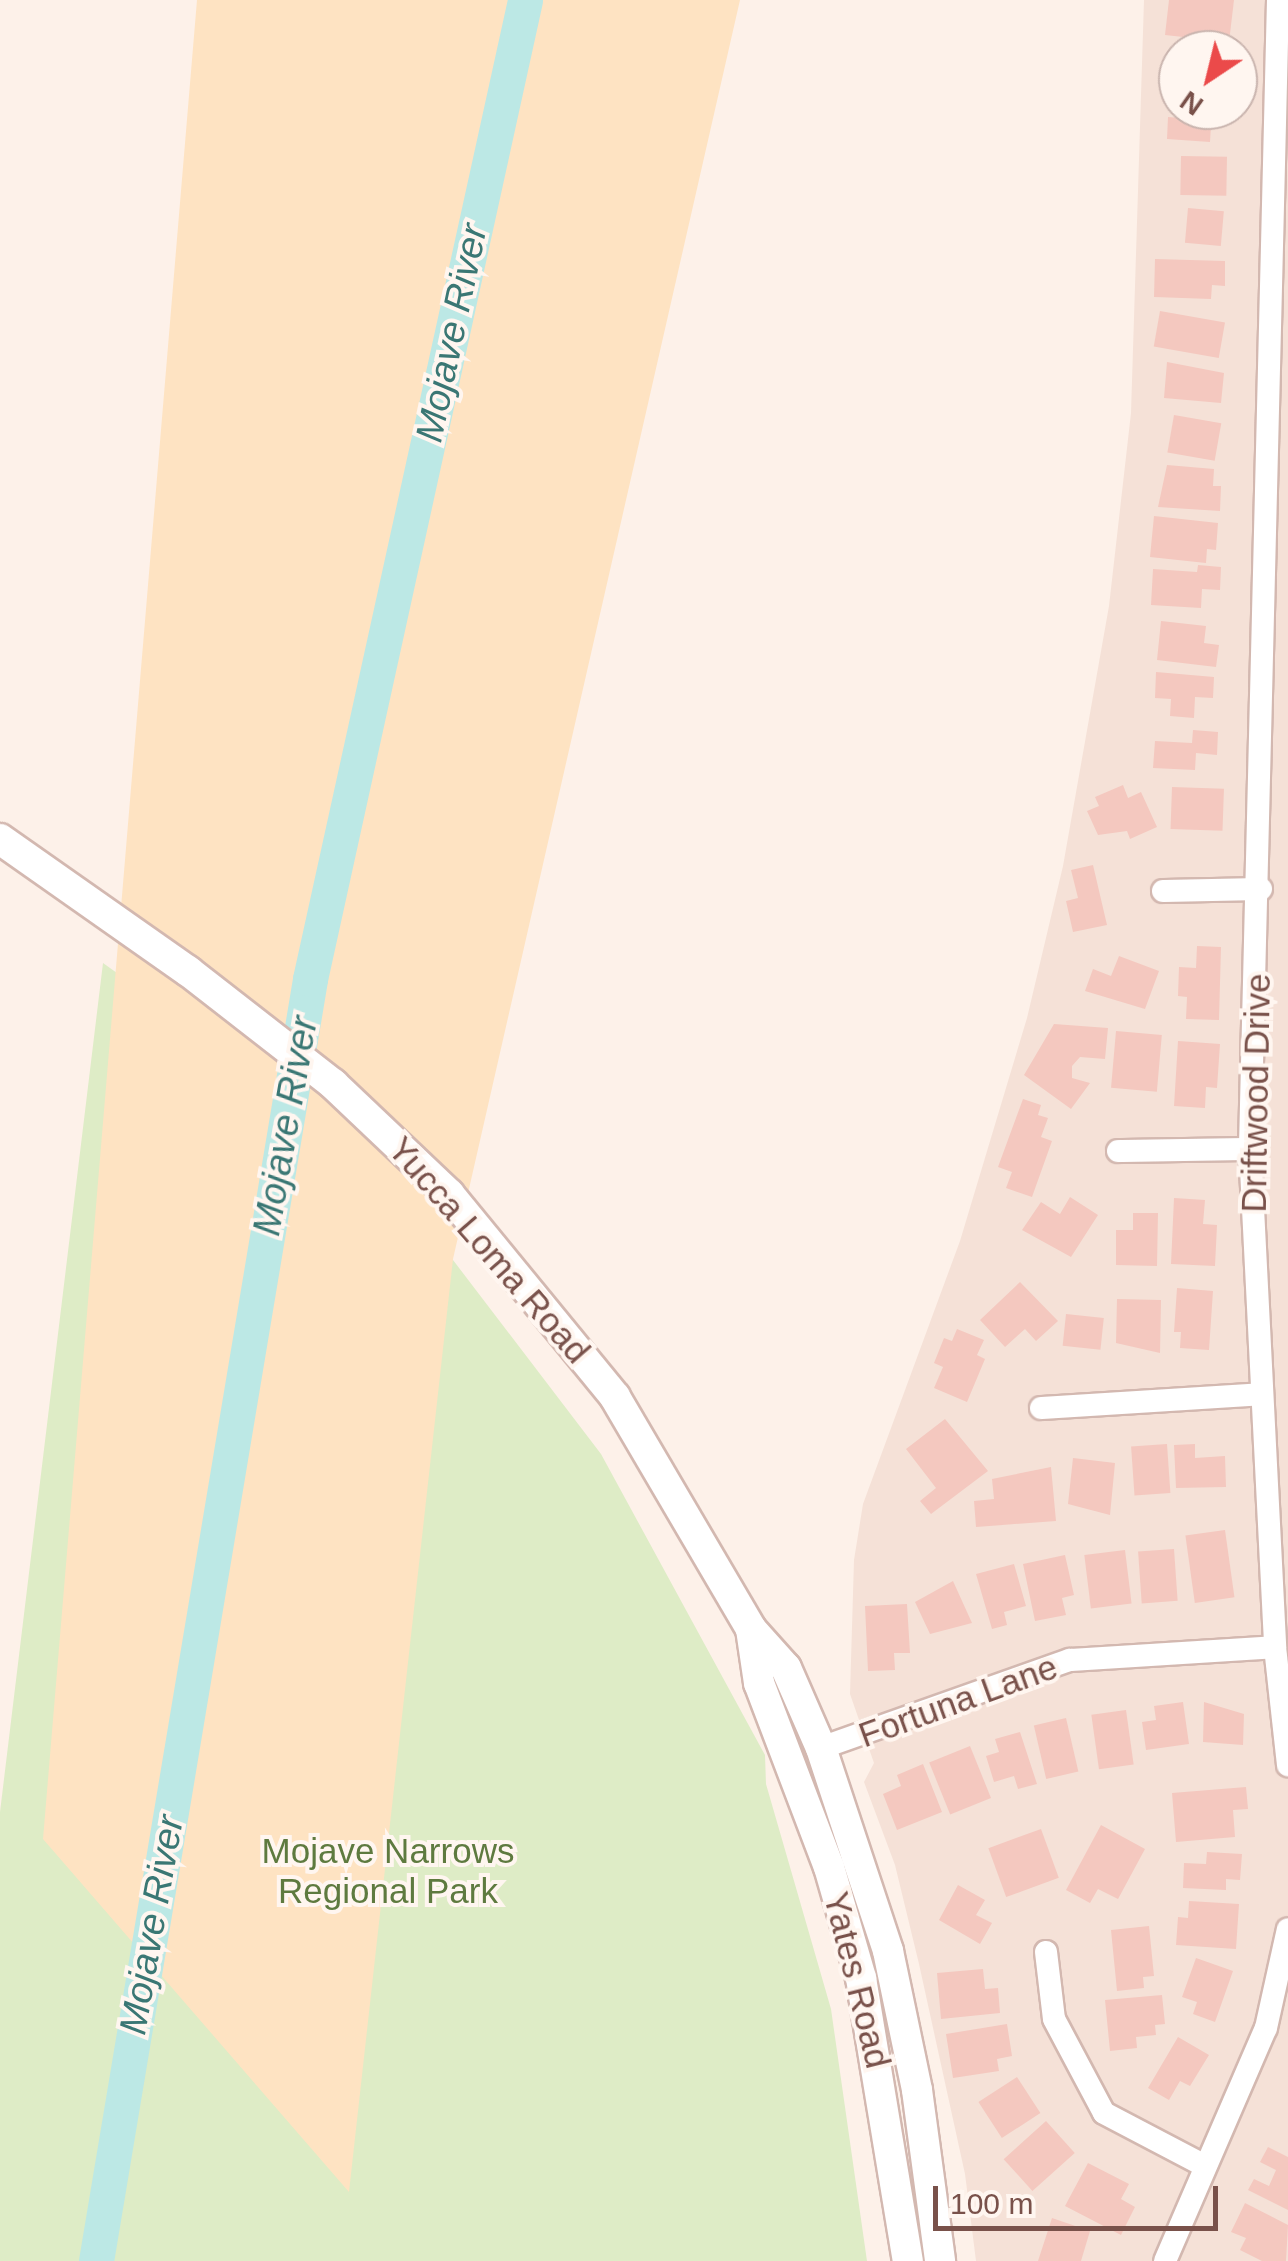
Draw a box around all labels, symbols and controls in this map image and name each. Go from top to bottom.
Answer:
north arrow [1158,30,1258,130]
text: N [1174,85,1209,122]
water label: Mojave River [407,220,497,446]
street label: Driftwood Drive [1233,973,1279,1213]
water label: Mojave River [244,1013,328,1239]
street label: Yucca Loma Road [379,1128,599,1372]
street label: Fortuna Lane [853,1646,1063,1756]
water label: Mojave River [110,1812,194,2038]
park label: Mojave Narrows Regional Park [262,1830,514,1912]
street label: Yates Road [815,1887,899,2073]
scale bar [938,2166,1223,2228]
text: 100 m [950,2187,1033,2220]

